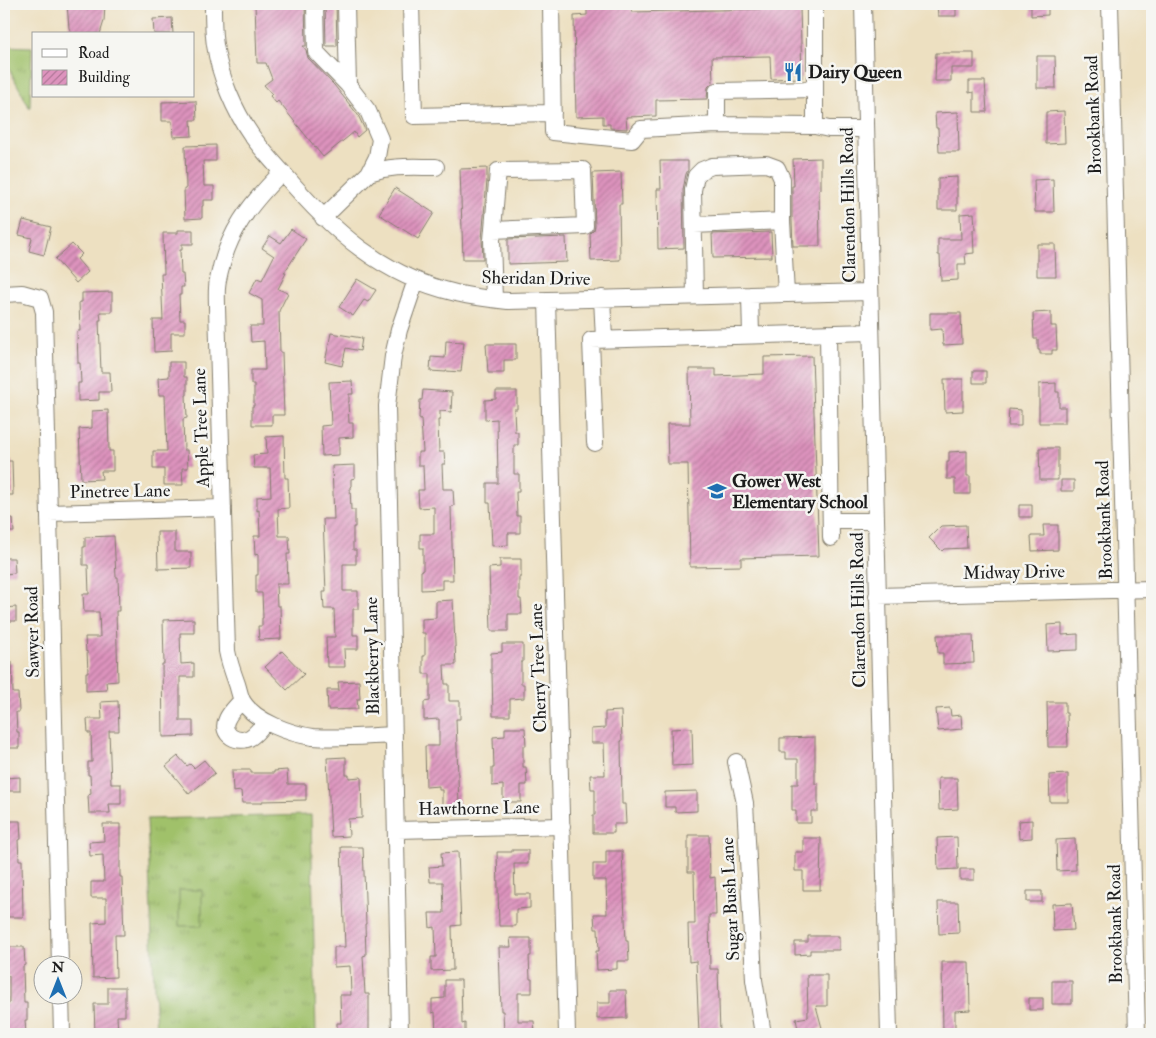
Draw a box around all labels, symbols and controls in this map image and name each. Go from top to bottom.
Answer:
legend [32,32,195,98]
text: Road [78,44,110,63]
street label: Brookbank Road [1080,55,1107,175]
restaurant icon: Dairy Queen [782,61,804,83]
place label: Dairy Queen [808,61,903,84]
text: Building [78,68,130,87]
street label: Clarendon Hills Road [836,127,861,283]
street label: Sheridan Drive [481,266,591,291]
street label: Apple Tree Lane [188,367,215,489]
street label: Brookbank Road [1091,460,1118,580]
place label: Gower West Elementary School [732,470,868,514]
street label: Pinetree Lane [70,479,171,504]
school or university icon: Gower West Elementary School [706,480,728,502]
street label: Clarendon Hills Road [846,532,871,688]
street label: Midway Drive [963,560,1066,585]
street label: Sawyer Road [20,586,45,678]
street label: Blackberry Lane [360,596,385,715]
street label: Cherry Tree Lane [525,602,552,733]
street label: Hawthorne Lane [418,796,540,821]
street label: Sugar Bush Lane [716,836,745,961]
street label: Brookbank Road [1103,864,1128,984]
north arrow [32,956,82,1006]
text: N [51,959,65,976]

